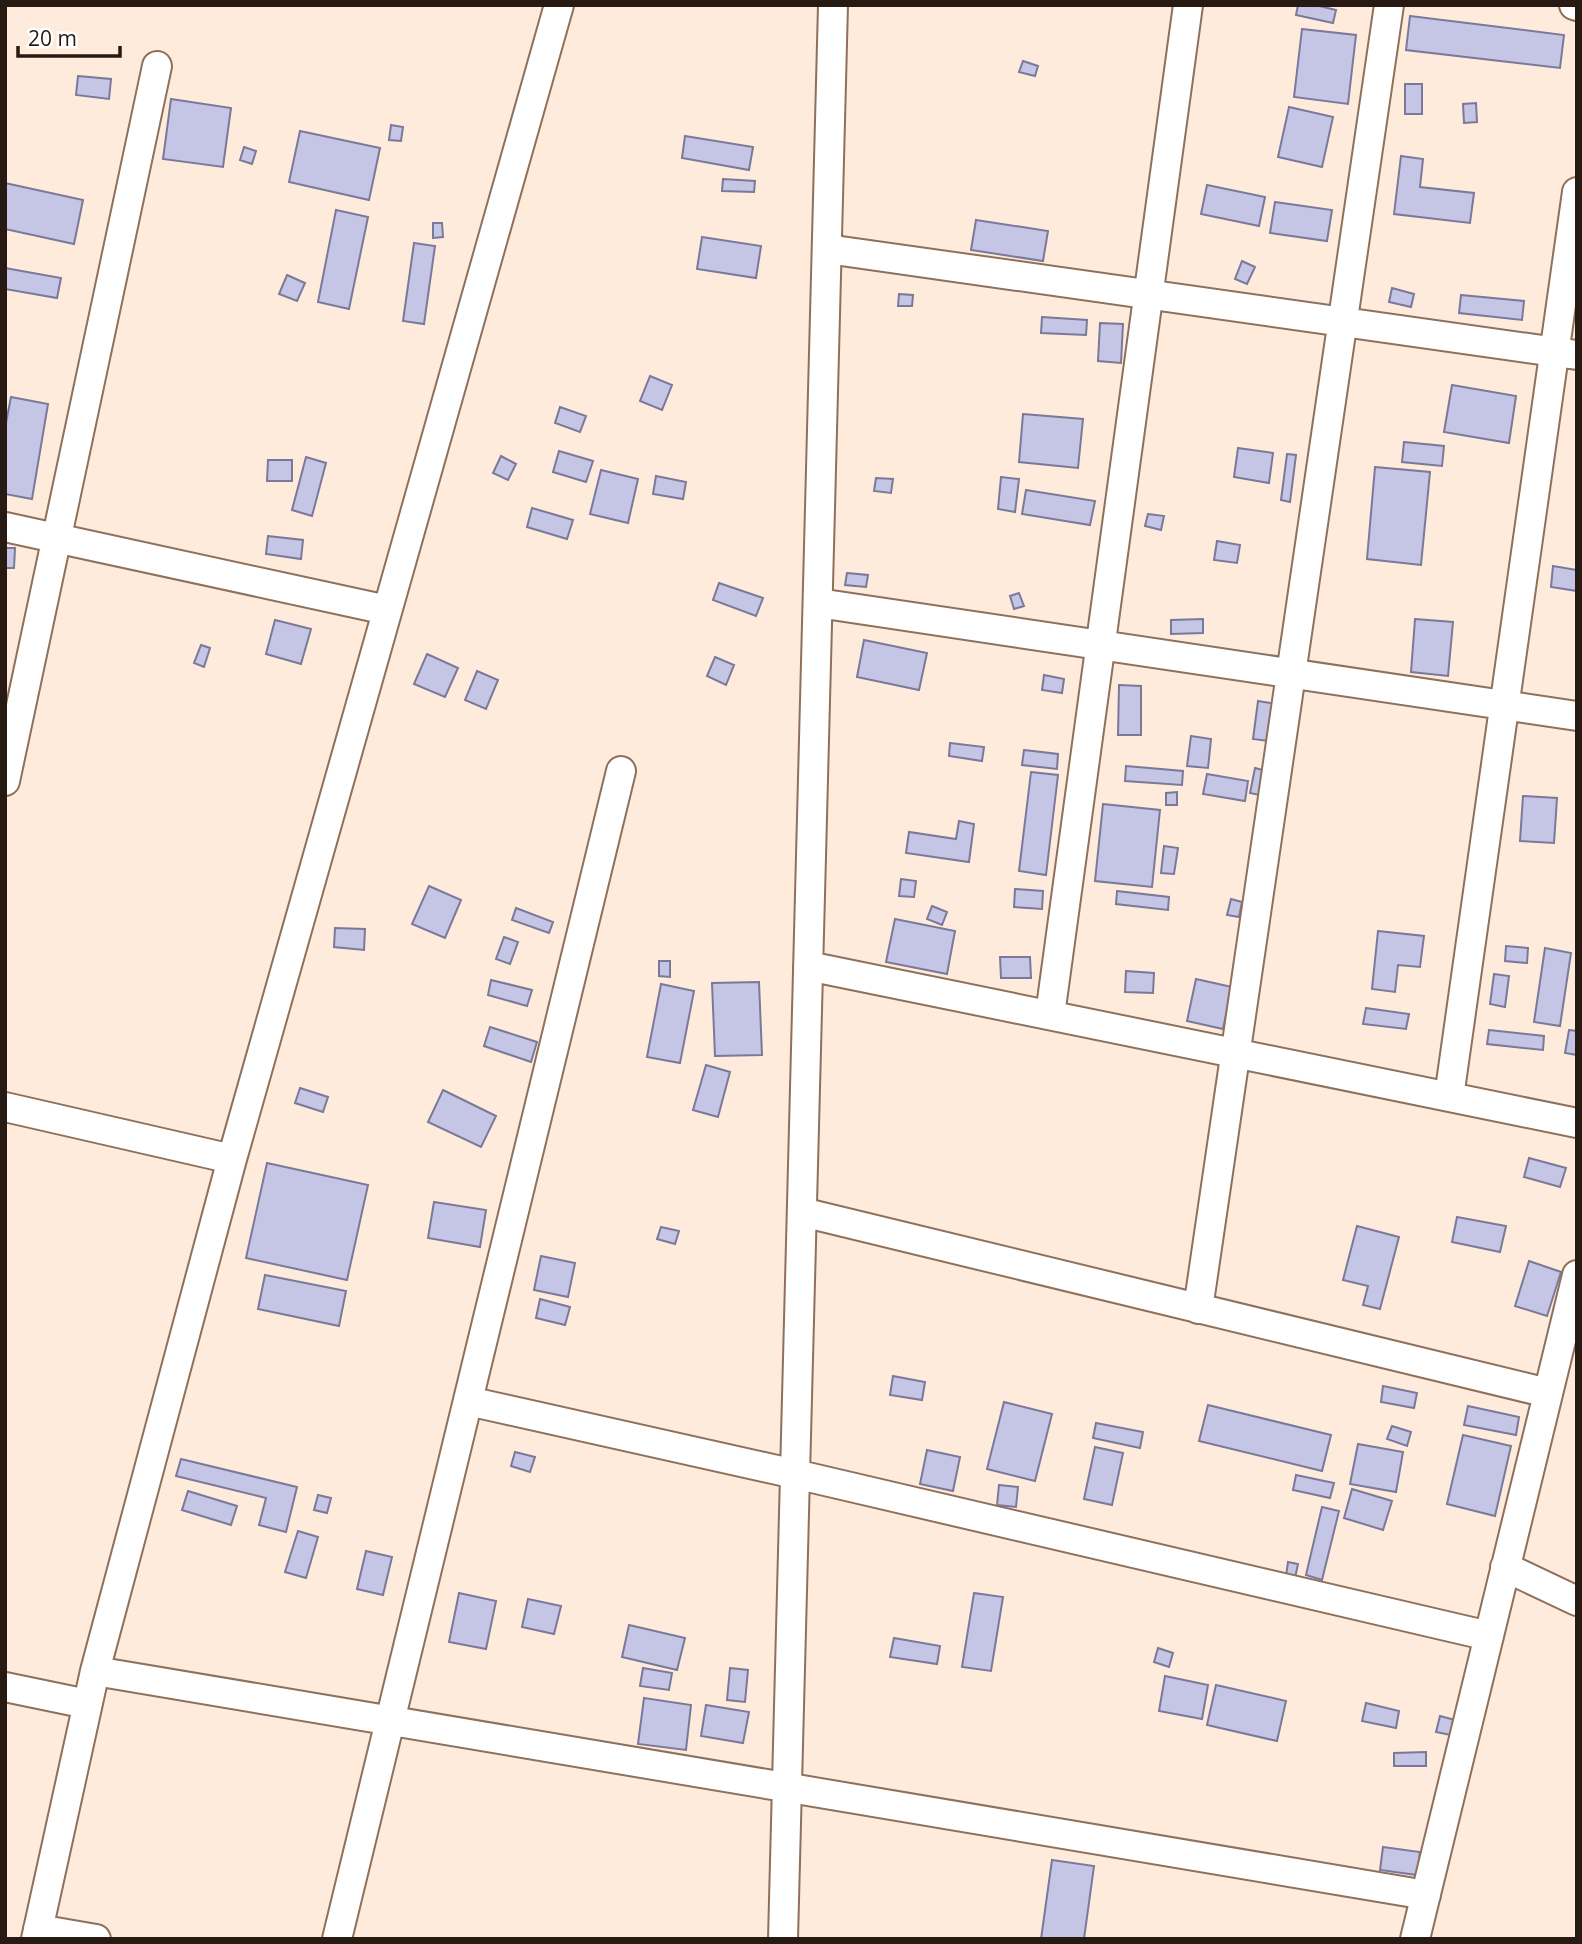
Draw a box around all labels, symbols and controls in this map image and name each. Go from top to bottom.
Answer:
scale bar [18,14,119,58]
text: 20 m [28,24,77,52]

